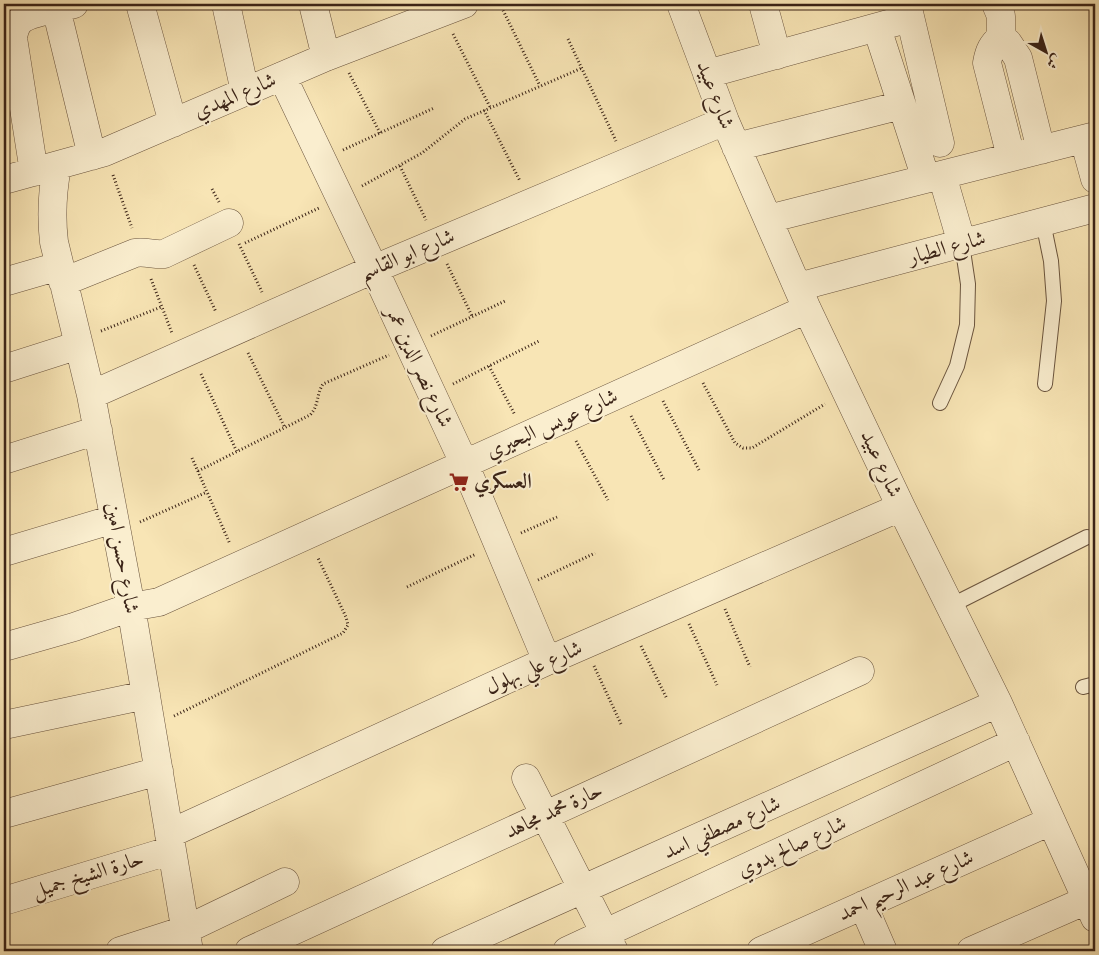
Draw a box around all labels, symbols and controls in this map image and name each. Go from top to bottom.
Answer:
north arrow [1022,28,1072,78]
text: ش [1042,50,1065,73]
street label: شارع عبيد [686,57,740,134]
street label: شارع المهدي [190,67,282,129]
street label: شارع ابو القاسم [355,223,461,293]
street label: شارع الطيار [904,225,990,275]
street label: شارع نصر الدين عمر [375,300,458,434]
street label: شارع عويس البحيري [482,383,623,468]
street label: شارع عبيد [851,426,908,503]
place label: العسكري [474,469,532,498]
supermarket icon: العسكري [448,471,470,493]
street label: شارع حسن امين [95,500,145,616]
street label: شارع علي بهلول [481,635,589,706]
street label: حارة محمد مجاهد [501,777,607,845]
street label: شارع مصطفي اسد [659,791,787,871]
street label: شارع صالح بدوي [733,810,853,887]
street label: شارع عبد الرحيم احمد [834,845,981,934]
street label: حارة الشيخ جميل [29,846,148,909]

